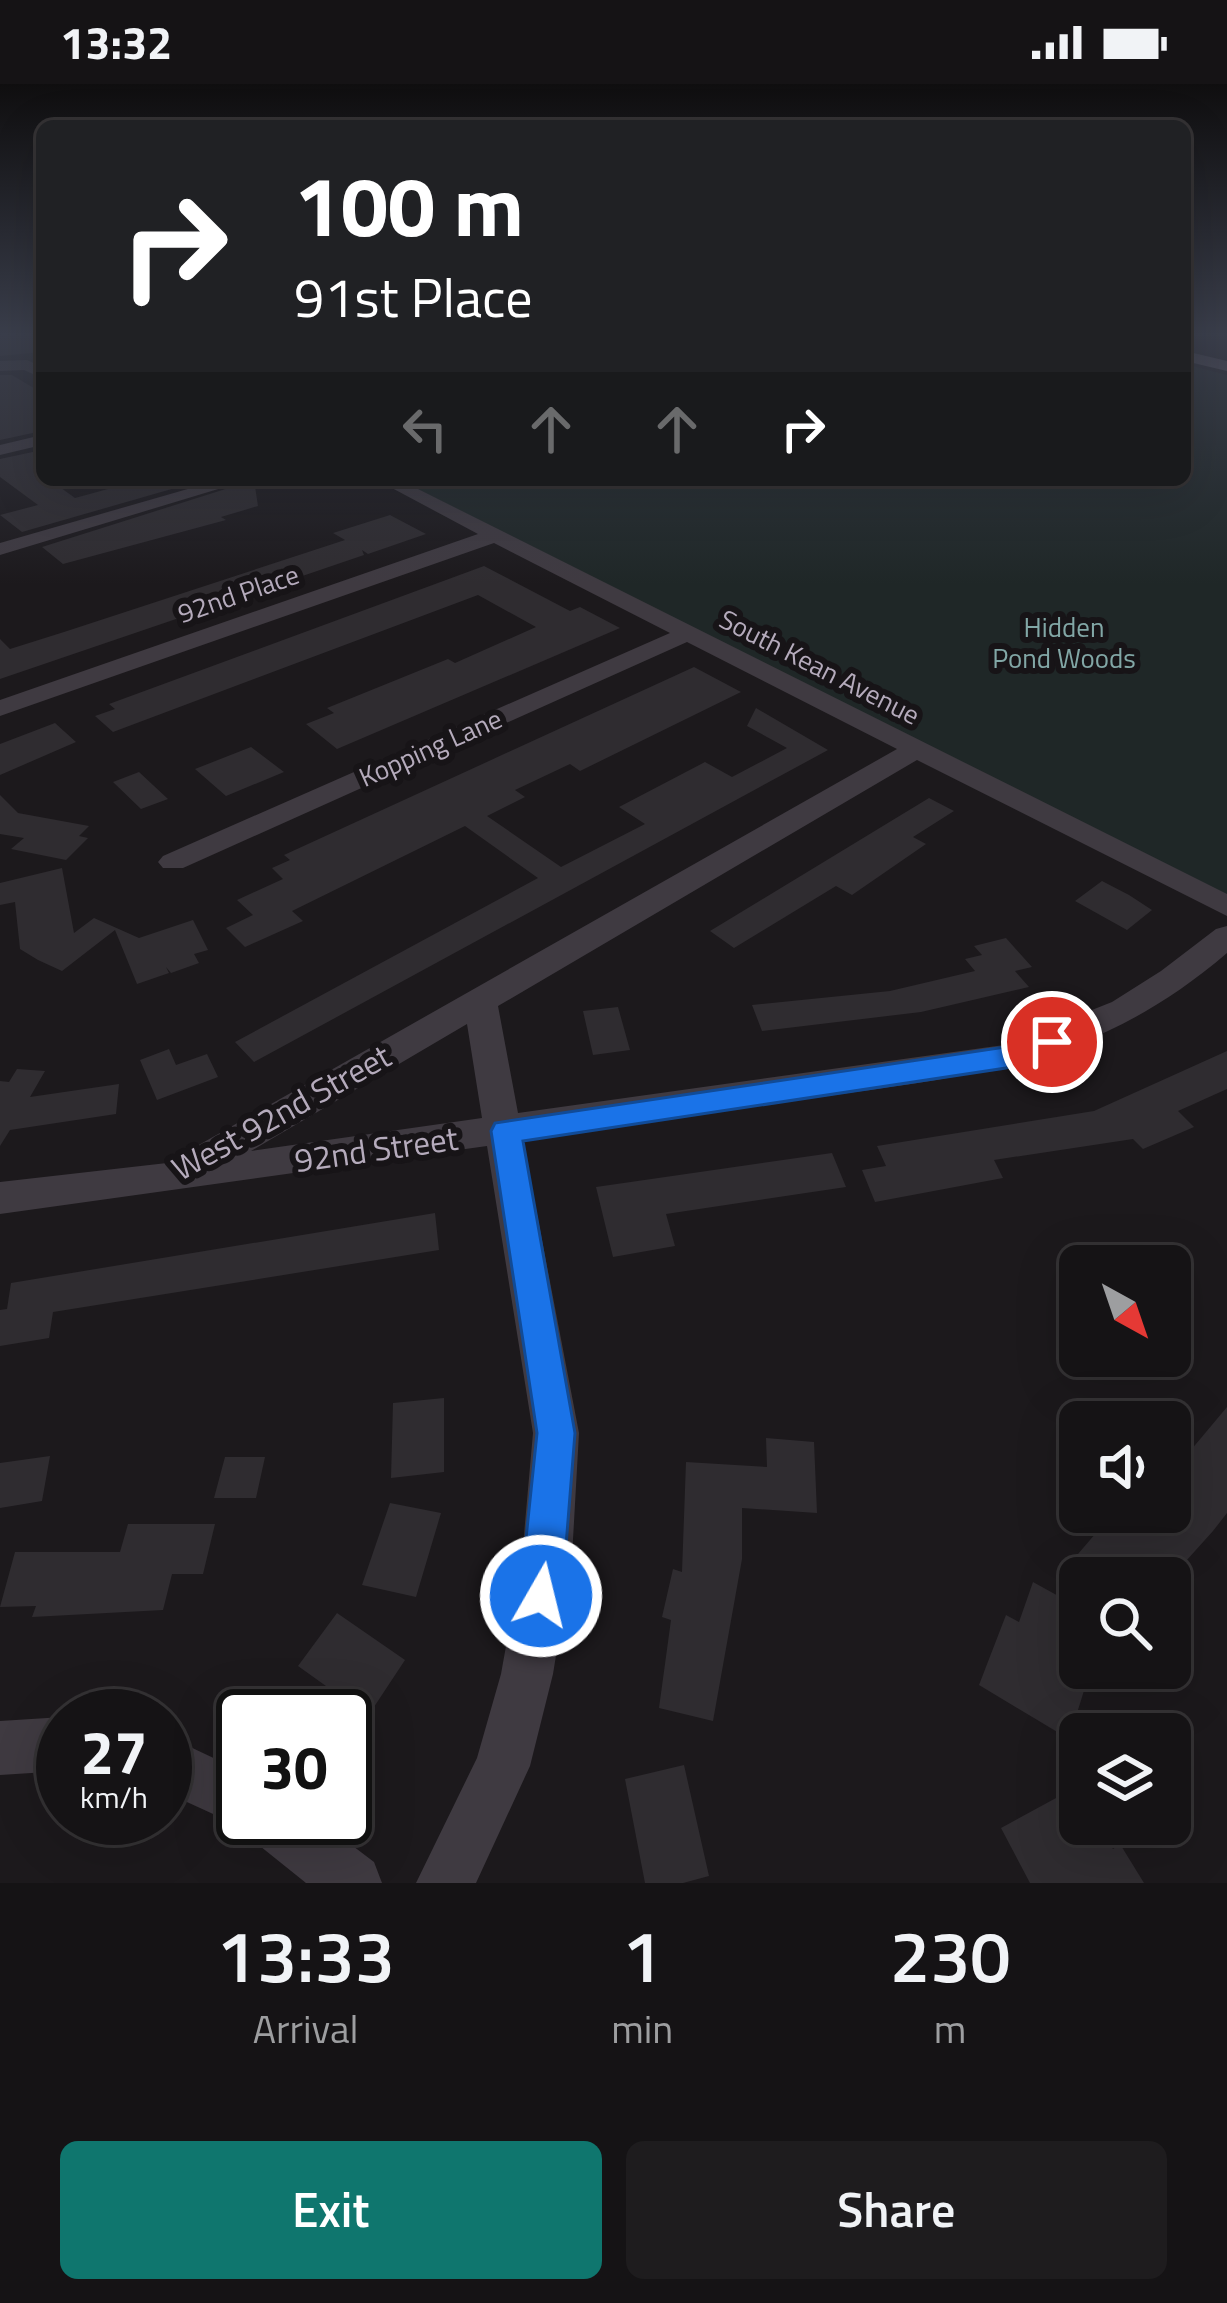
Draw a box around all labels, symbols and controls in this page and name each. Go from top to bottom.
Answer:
text: 13:32 [60,8,172,76]
text: 100 m [294,141,524,269]
icon: right [96,168,252,324]
text: 91st Place [294,256,532,338]
icon: left [392,396,458,462]
icon: ahead [518,396,584,462]
icon: ahead [644,396,710,462]
icon: right [770,396,836,462]
street label: 92nd Place [172,553,304,633]
street label: South Kean Avenue [713,598,927,734]
park label: Hidden Pond Woods [992,606,1136,678]
street label: Kopping Lane [352,697,508,797]
pin [1001,991,1103,1093]
icon: arrive [1019,1009,1085,1075]
street label: West 92nd Street [165,1036,397,1188]
street label: 92nd Street [292,1118,460,1180]
north arrow [1059,1245,1191,1377]
map controls [1059,1245,1191,1845]
button: sound [1059,1401,1191,1533]
position arrow [478,1533,604,1659]
button: search [1059,1557,1191,1689]
speed limit sign: 30 [216,1689,372,1845]
text: 27 [80,1706,148,1797]
button: layers [1059,1713,1191,1845]
text: km/h [80,1774,148,1820]
text: 13:33 [216,1900,395,2010]
text: 1 [622,1900,662,2010]
text: 230 [890,1900,1011,2010]
text: Arrival [253,1999,359,2058]
text: min [611,1999,673,2058]
text: m [934,1999,966,2058]
button: Exit [60,2141,602,2279]
button: Share [626,2141,1167,2279]

